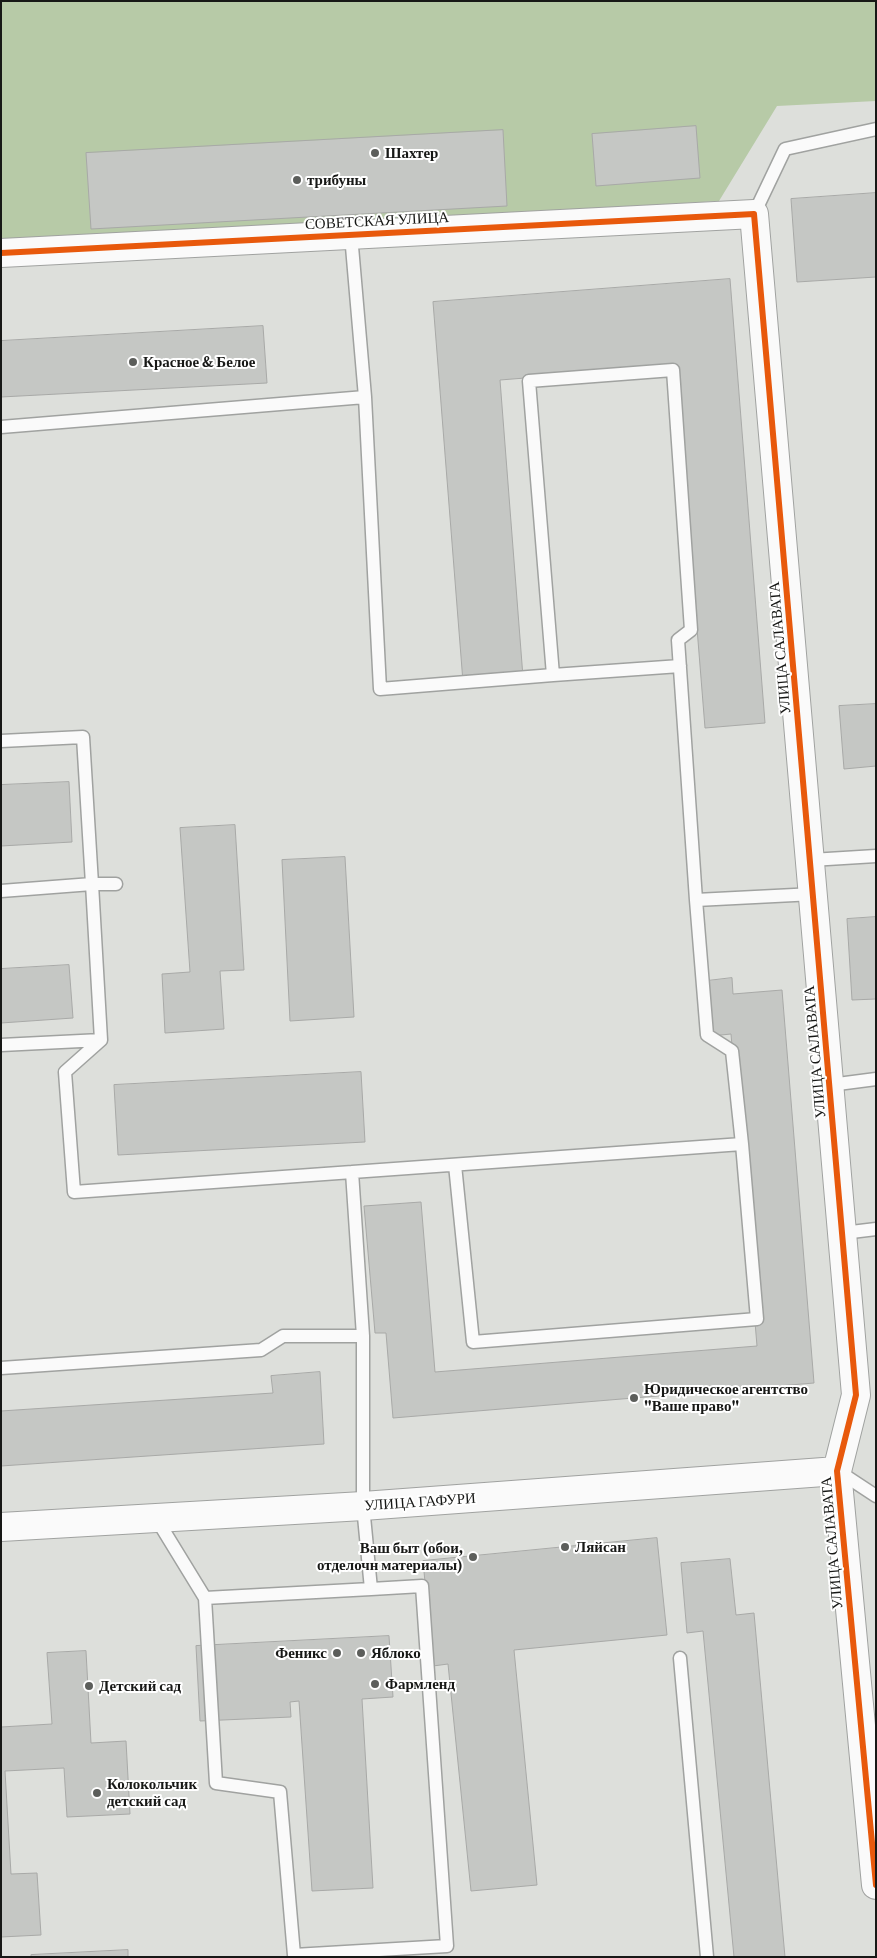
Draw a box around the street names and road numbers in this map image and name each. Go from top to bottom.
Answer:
street label: СОВЕТСКАЯ УЛИЦА [304,208,450,234]
street label: УЛИЦА САЛАВАТА [765,581,795,715]
street label: УЛИЦА САЛАВАТА [800,985,830,1119]
street label: УЛИЦА САЛАВАТА [817,1476,847,1610]
street label: УЛИЦА ГАФУРИ [364,1489,476,1515]

